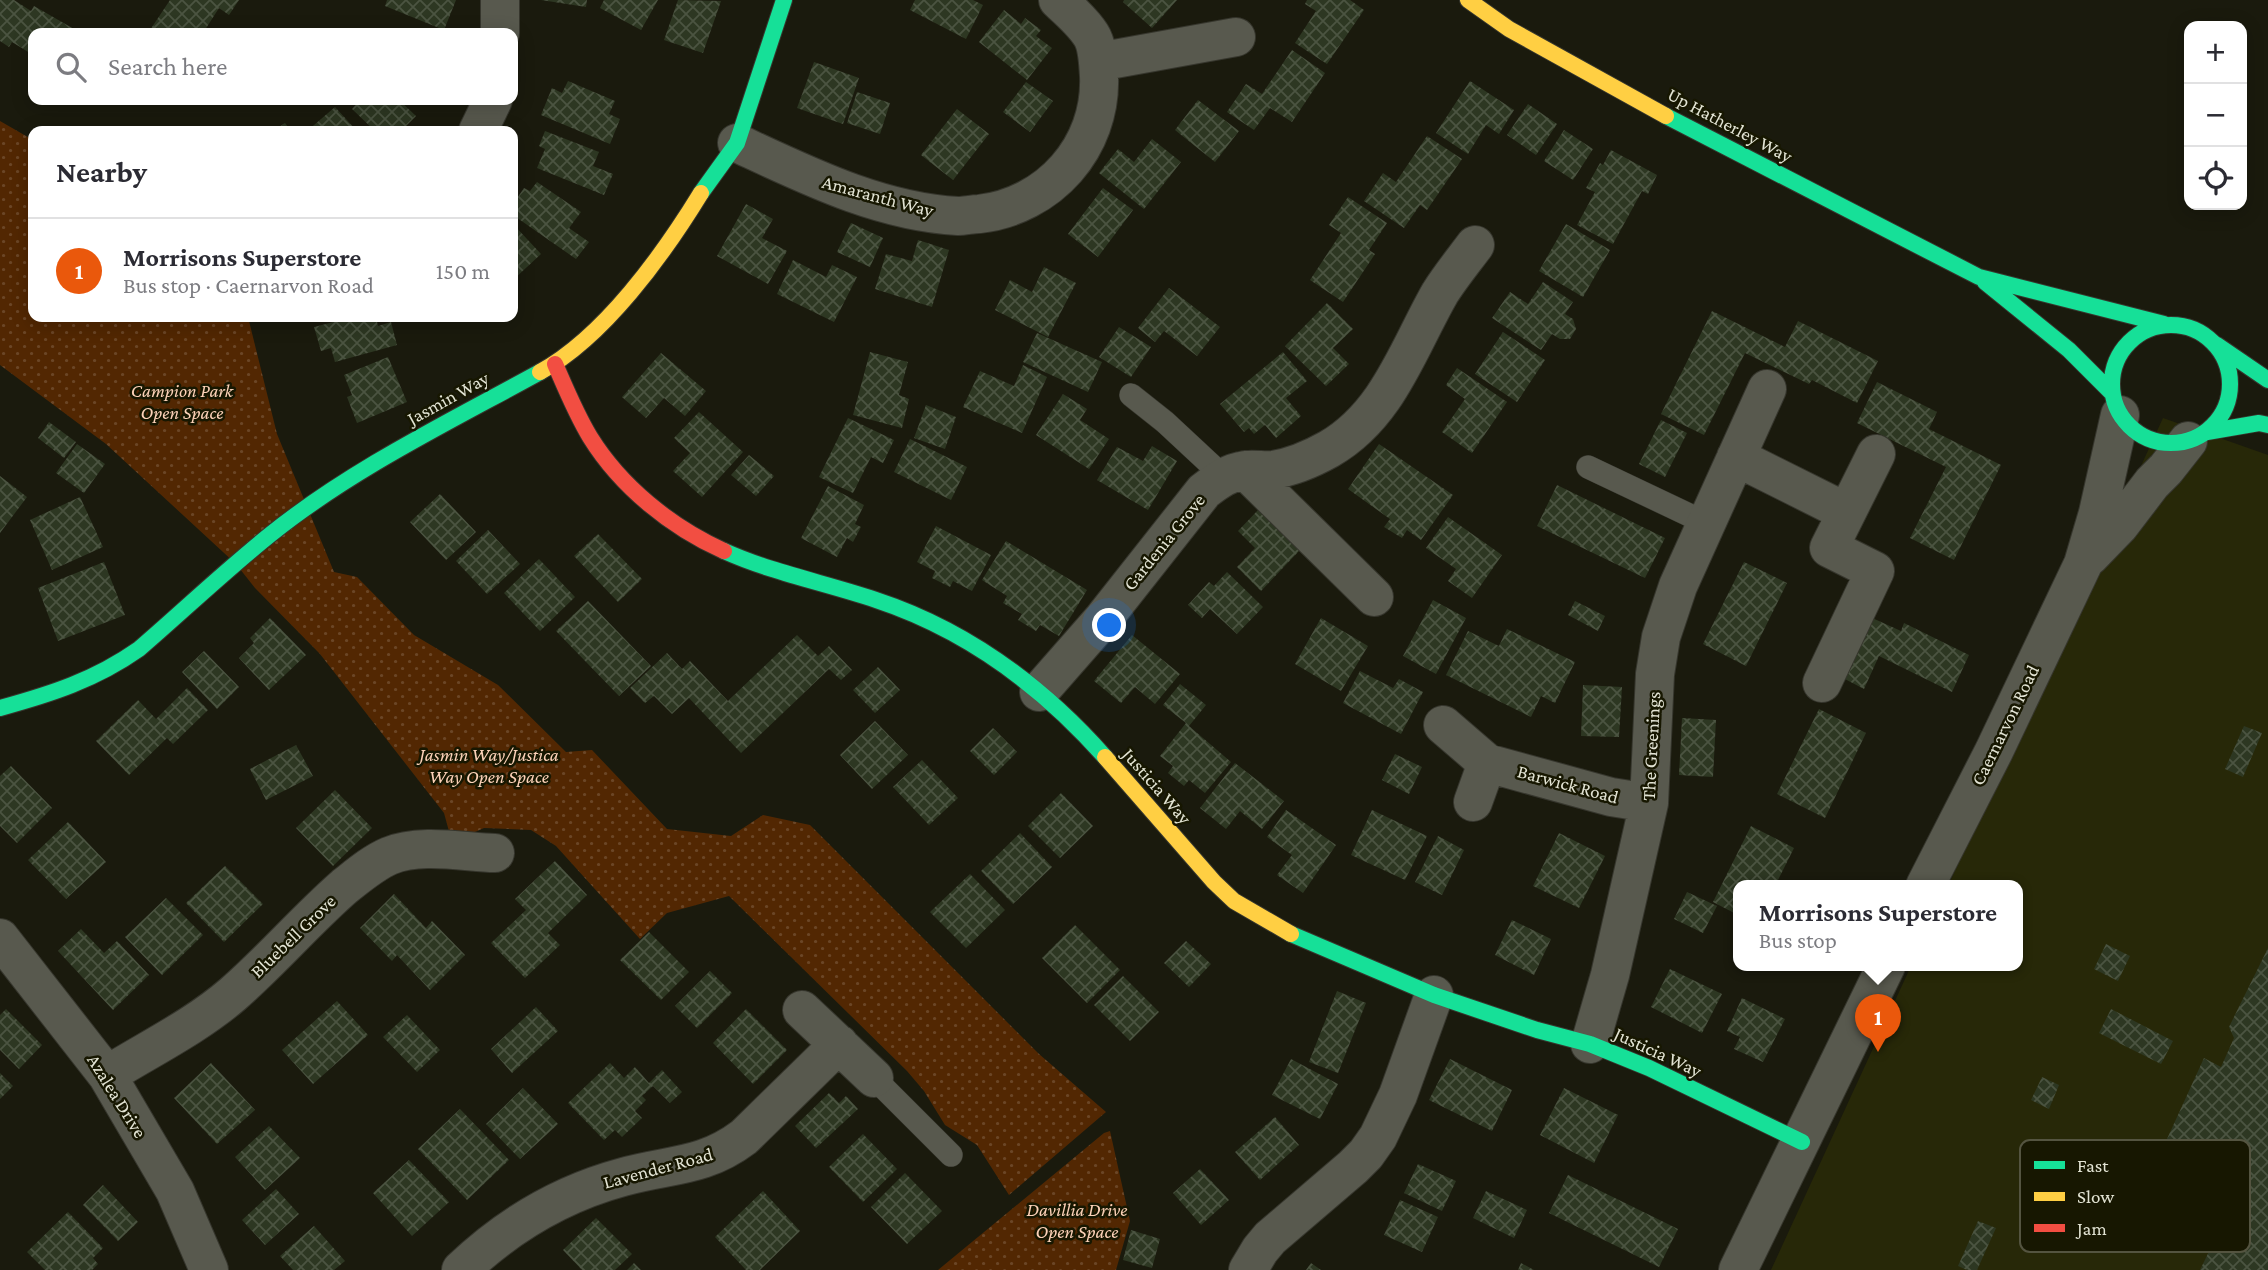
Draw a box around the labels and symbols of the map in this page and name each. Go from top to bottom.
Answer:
street label: Up Hatherley Way [1664,83,1796,167]
street label: Amaranth Way [820,171,936,221]
street label: Jasmin Way [402,367,493,430]
park label: Campion Park Open Space [131,380,234,423]
street label: Gardenia Grove [1119,490,1209,594]
your location [1092,608,1126,642]
street label: Caernarvon Road [1967,661,2043,789]
street label: The Greenings [1638,691,1664,801]
street label: Justicia Way [1117,742,1196,828]
park label: Jasmin Way/Justica Way Open Space [416,744,559,787]
street label: Barwick Road [1515,760,1621,808]
street label: Bluebell Grove [246,890,340,982]
pin: 1 [1855,994,1901,1052]
street label: Justicia Way [1609,1022,1705,1081]
street label: Azalea Drive [83,1050,151,1142]
legend [2020,1140,2250,1252]
street label: Lavender Road [601,1143,715,1193]
text: Fast [2077,1155,2109,1176]
text: Slow [2077,1186,2114,1207]
park label: Davillia Drive Open Space [1026,1199,1128,1242]
text: Jam [2075,1218,2107,1239]

